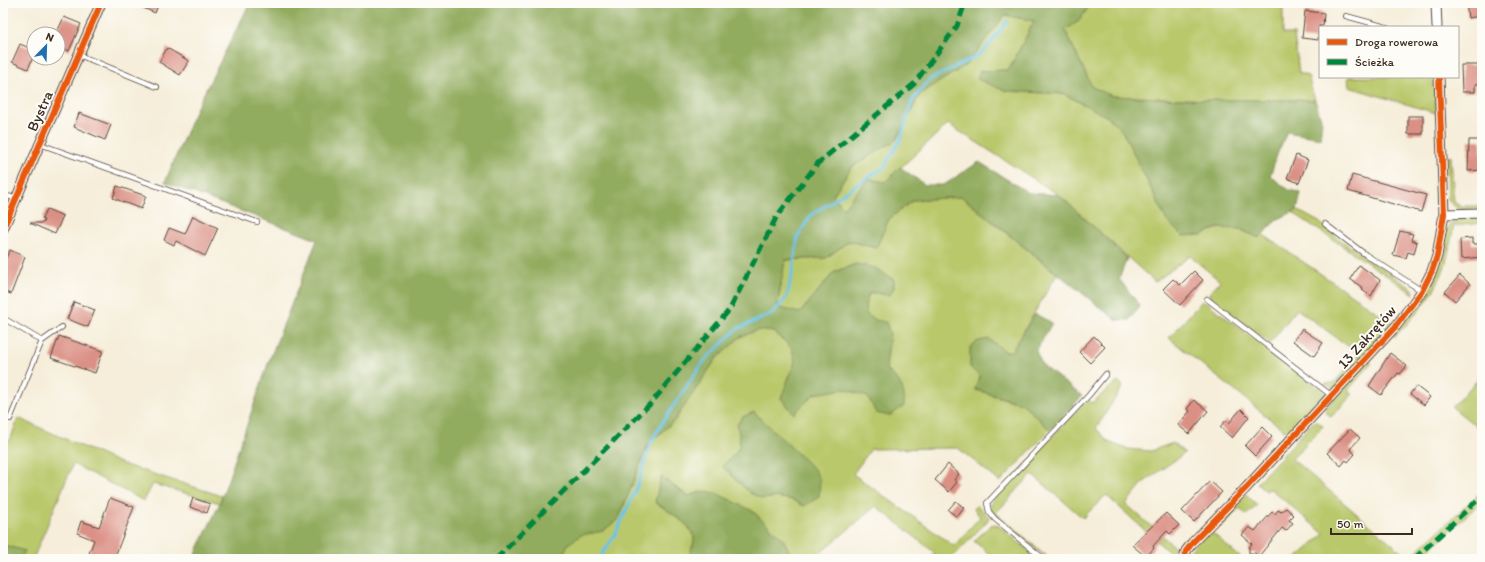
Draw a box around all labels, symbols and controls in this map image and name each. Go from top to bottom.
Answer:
north arrow [26,26,66,66]
legend [1319,26,1459,78]
text: N [44,30,56,45]
text: Droga rowerowa [1355,35,1439,49]
text: Ścieżka [1355,55,1395,69]
street label: Bystra [23,88,57,134]
street label: 13 Zakrętów [1334,302,1400,372]
scale bar [1331,510,1412,536]
text: 50 m [1337,517,1363,531]

